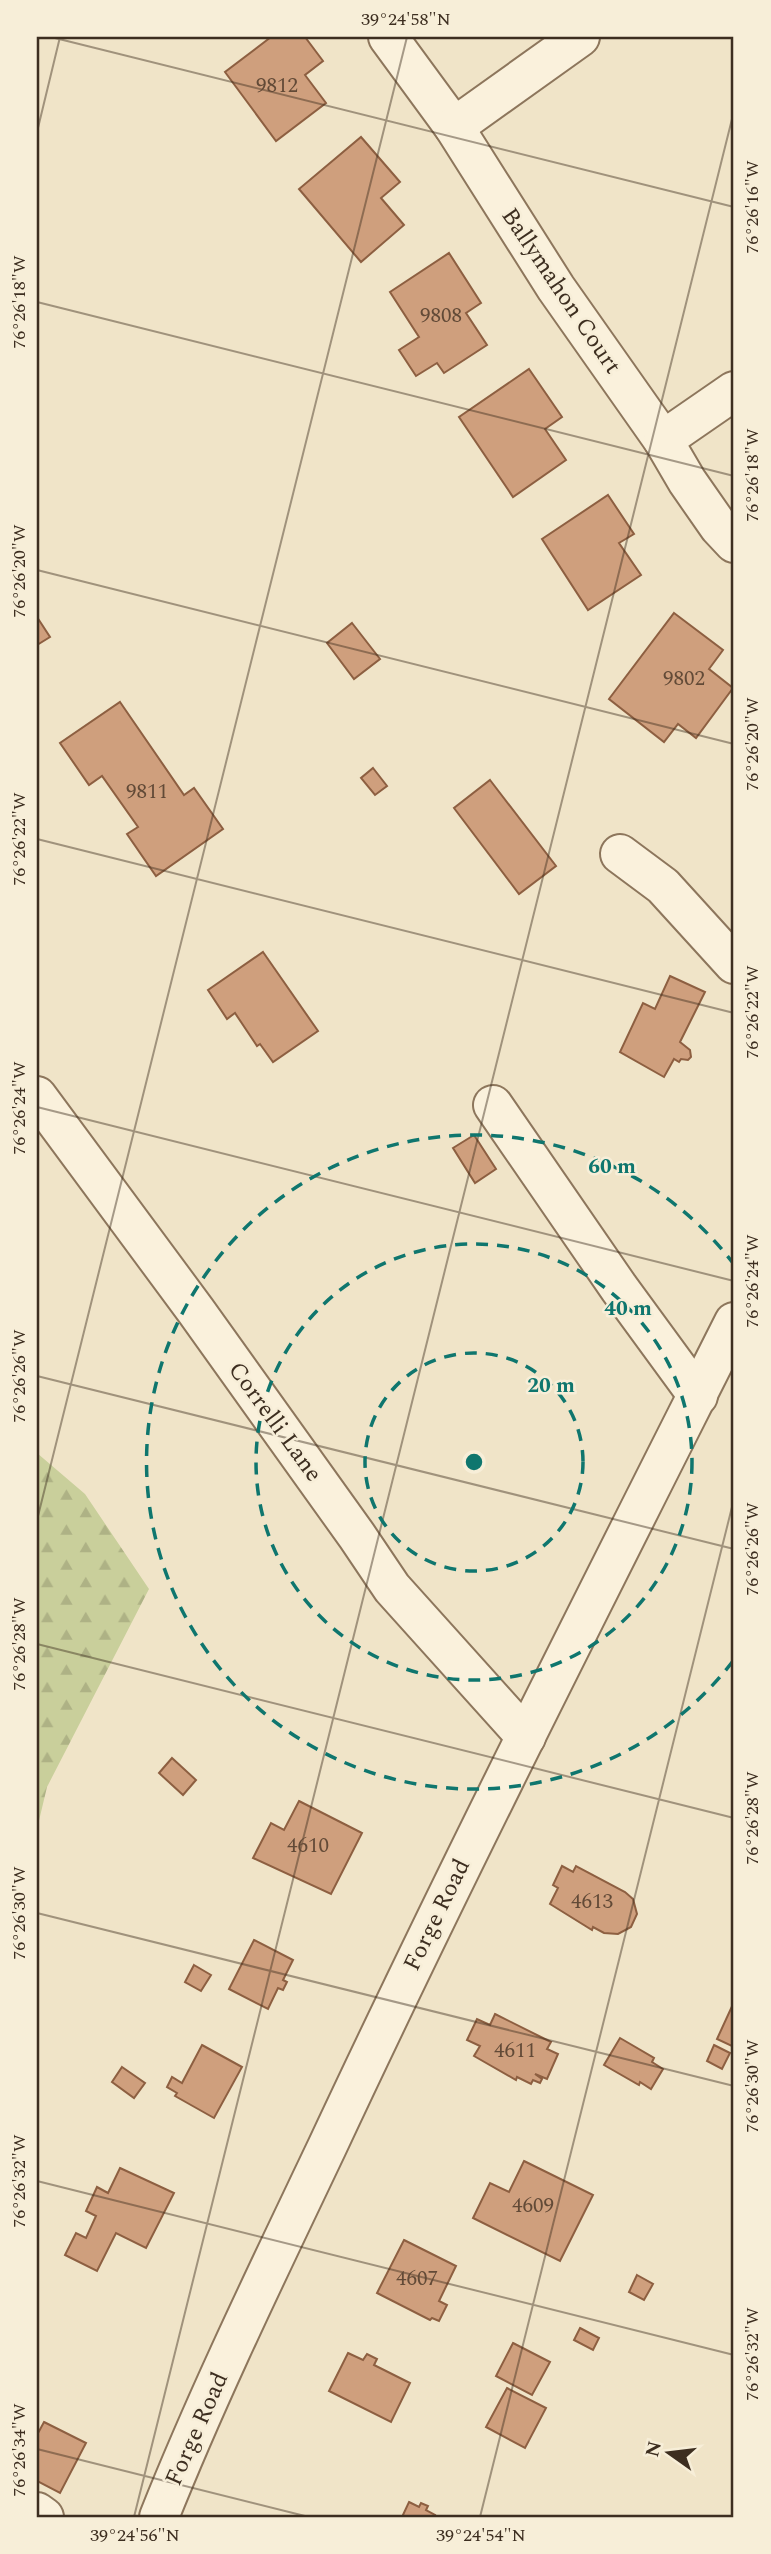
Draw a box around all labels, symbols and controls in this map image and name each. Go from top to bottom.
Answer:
text: 39°24'58"N [361,6,451,33]
house number: 9812 [256,70,298,102]
text: 76°26'16"W [739,160,766,254]
street label: Ballymahon Court [492,201,630,381]
text: 76°26'18"W [6,255,33,349]
house number: 9808 [420,300,462,332]
text: 76°26'18"W [739,428,766,522]
text: 76°26'20"W [6,524,33,618]
house number: 9802 [663,663,705,695]
text: 76°26'20"W [739,697,766,791]
house number: 9811 [126,776,168,808]
text: 76°26'22"W [6,792,33,886]
text: 76°26'22"W [739,965,766,1059]
text: 76°26'24"W [6,1061,33,1155]
text: 60 m [588,1151,636,1183]
text: 76°26'24"W [739,1234,766,1328]
text: 40 m [604,1293,652,1325]
text: 76°26'26"W [6,1329,33,1423]
street label: Correlli Lane [219,1354,331,1490]
text: 20 m [527,1370,575,1402]
centre of rings [462,1450,486,1474]
text: 76°26'26"W [739,1502,766,1596]
text: 76°26'28"W [6,1597,33,1691]
text: 76°26'28"W [739,1771,766,1865]
house number: 4610 [287,1830,329,1862]
street label: Forge Road [394,1853,480,1977]
text: 76°26'30"W [6,1866,33,1960]
house number: 4613 [571,1886,613,1918]
house number: 4611 [494,2035,536,2067]
text: 76°26'30"W [739,2039,766,2133]
text: 76°26'32"W [6,2134,33,2228]
house number: 4609 [512,2190,554,2222]
house number: 4607 [396,2263,438,2295]
text: 76°26'32"W [739,2307,766,2401]
street label: Forge Road [156,2366,238,2492]
text: 76°26'34"W [6,2403,33,2497]
north arrow [634,2418,704,2488]
text: N [638,2438,670,2460]
text: 39°24'56"N [90,2522,180,2549]
text: 39°24'54"N [436,2522,526,2549]

